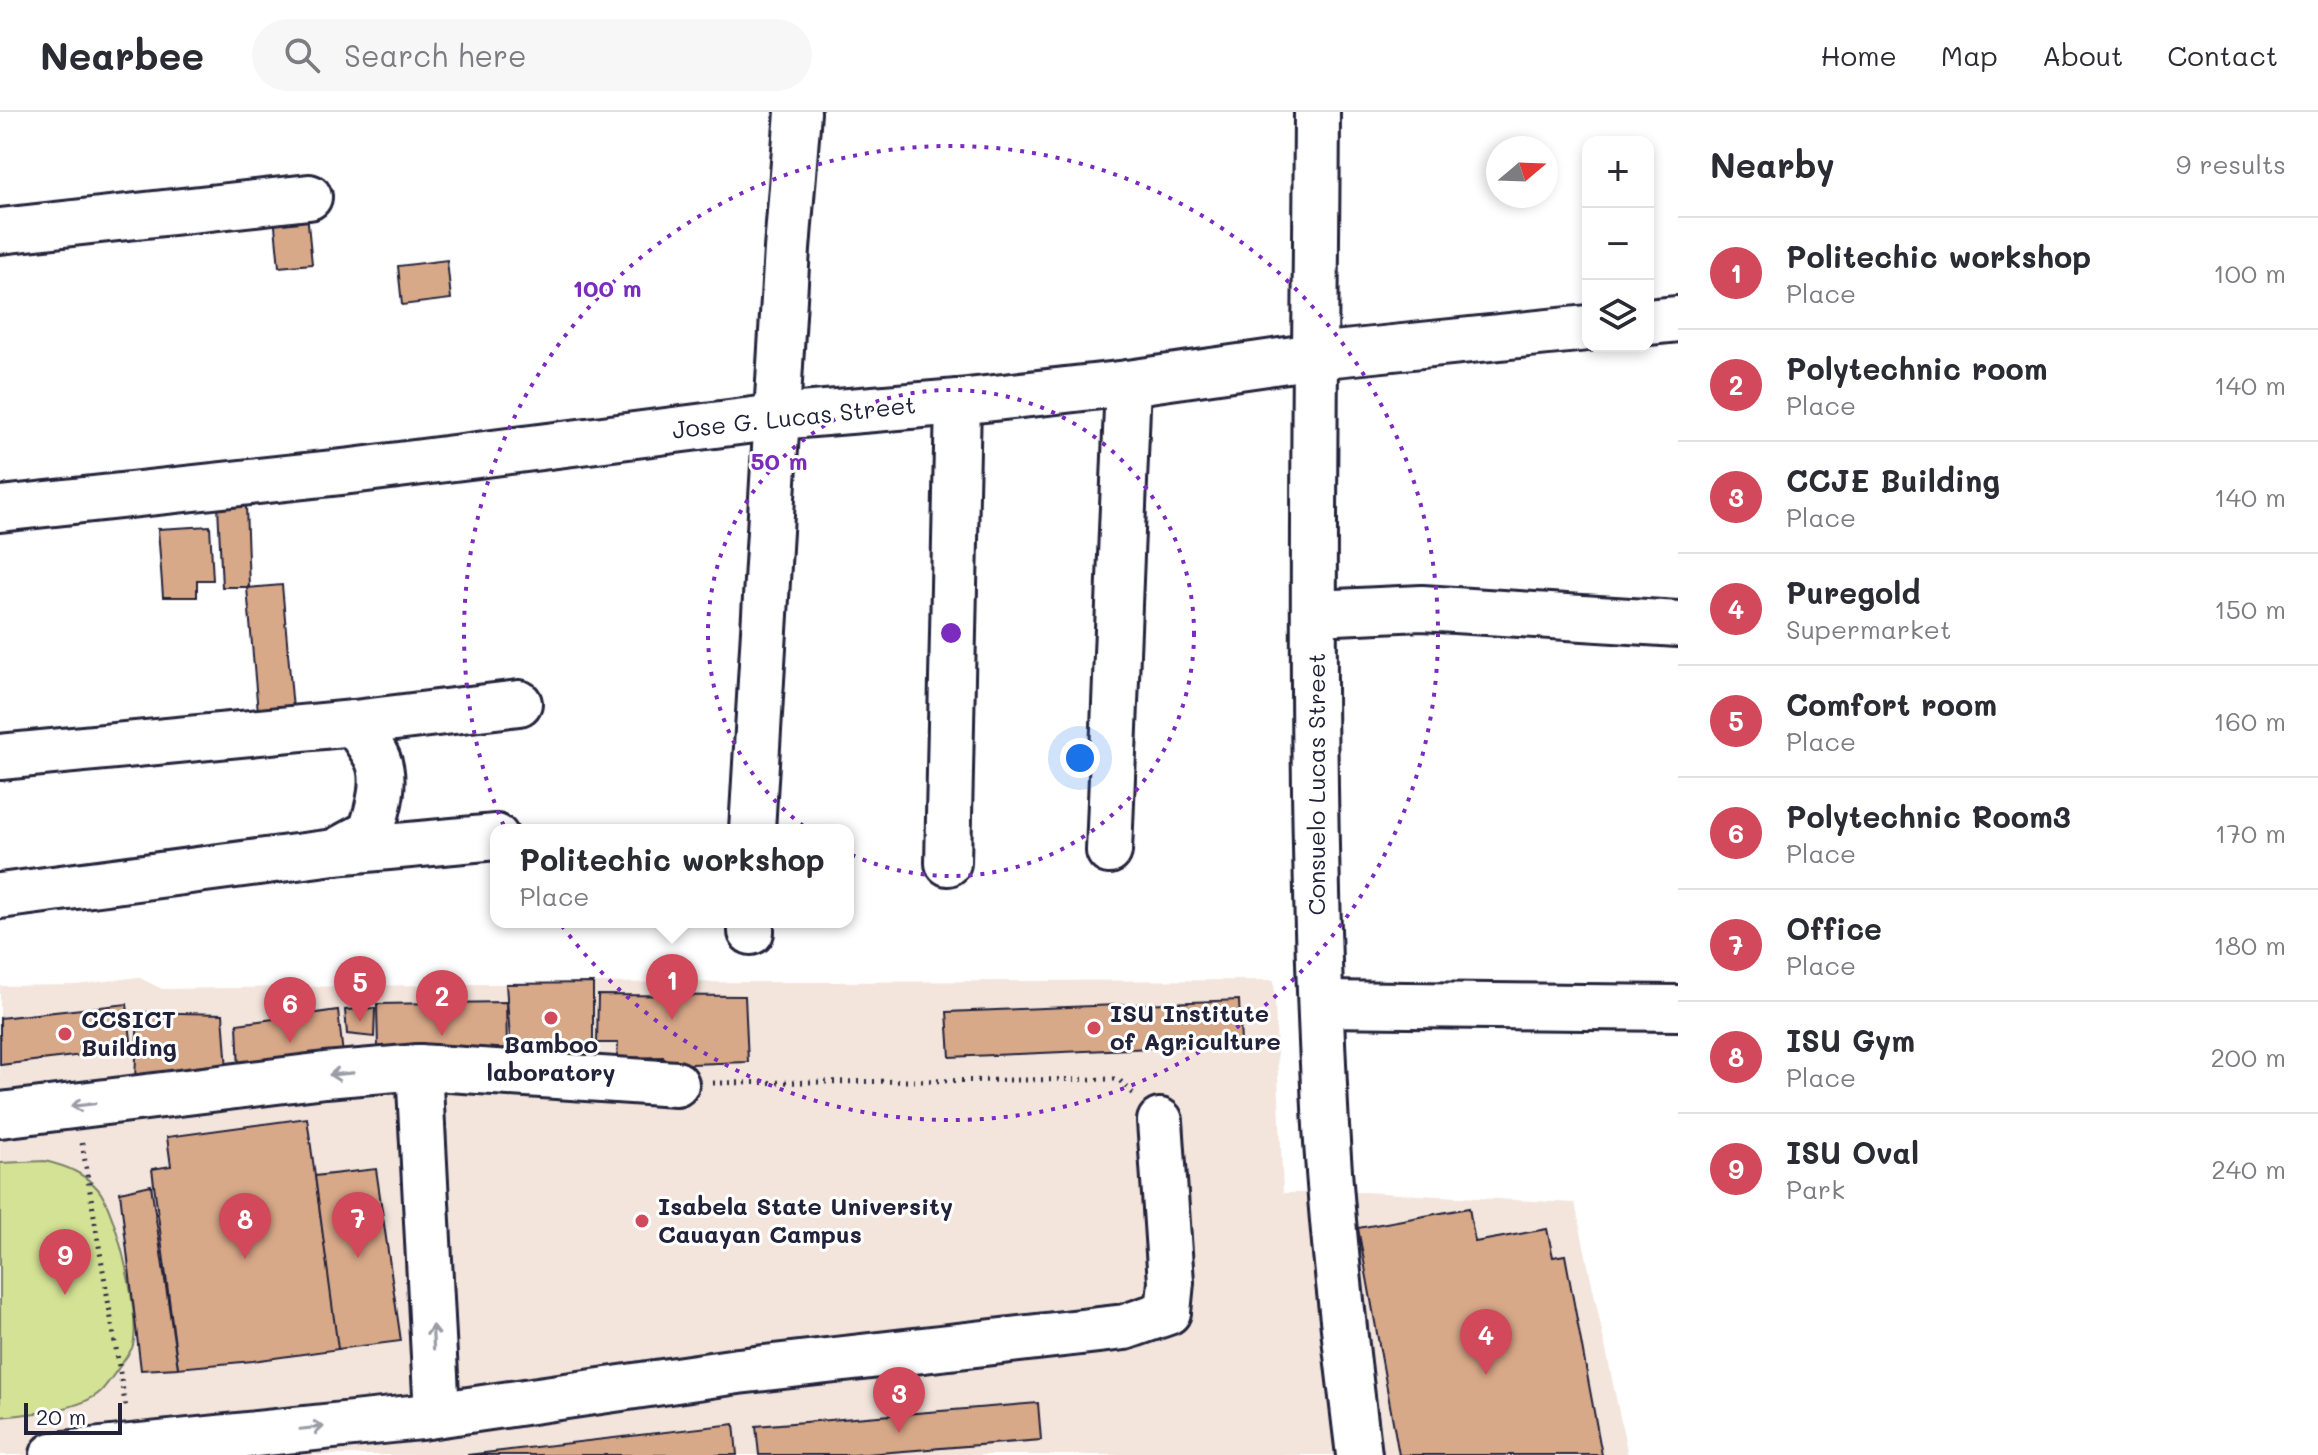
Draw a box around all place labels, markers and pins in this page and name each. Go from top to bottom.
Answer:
centre of rings [937,619,965,647]
pin: 1 [646,954,698,1020]
pin: 5 [334,956,386,1022]
pin: 2 [416,970,468,1036]
pin: 6 [264,977,316,1043]
place label: ISU Institute of Agriculture [1110,997,1281,1056]
place label: CCSICT Building [81,1003,177,1062]
marker: Bamboo laboratory [542,1009,560,1027]
marker: ISU Institute of Agriculture [1085,1019,1103,1037]
marker: CCSICT Building [56,1025,74,1043]
place label: Bamboo laboratory [486,1028,616,1087]
place label: Isabela State University Cauayan Campus [658,1190,953,1249]
pin: 7 [332,1192,384,1258]
pin: 8 [219,1193,271,1259]
marker: Isabela State University Cauayan Campus [633,1212,651,1230]
pin: 9 [39,1229,91,1295]
pin: 4 [1460,1309,1512,1375]
pin: 3 [873,1367,925,1433]

